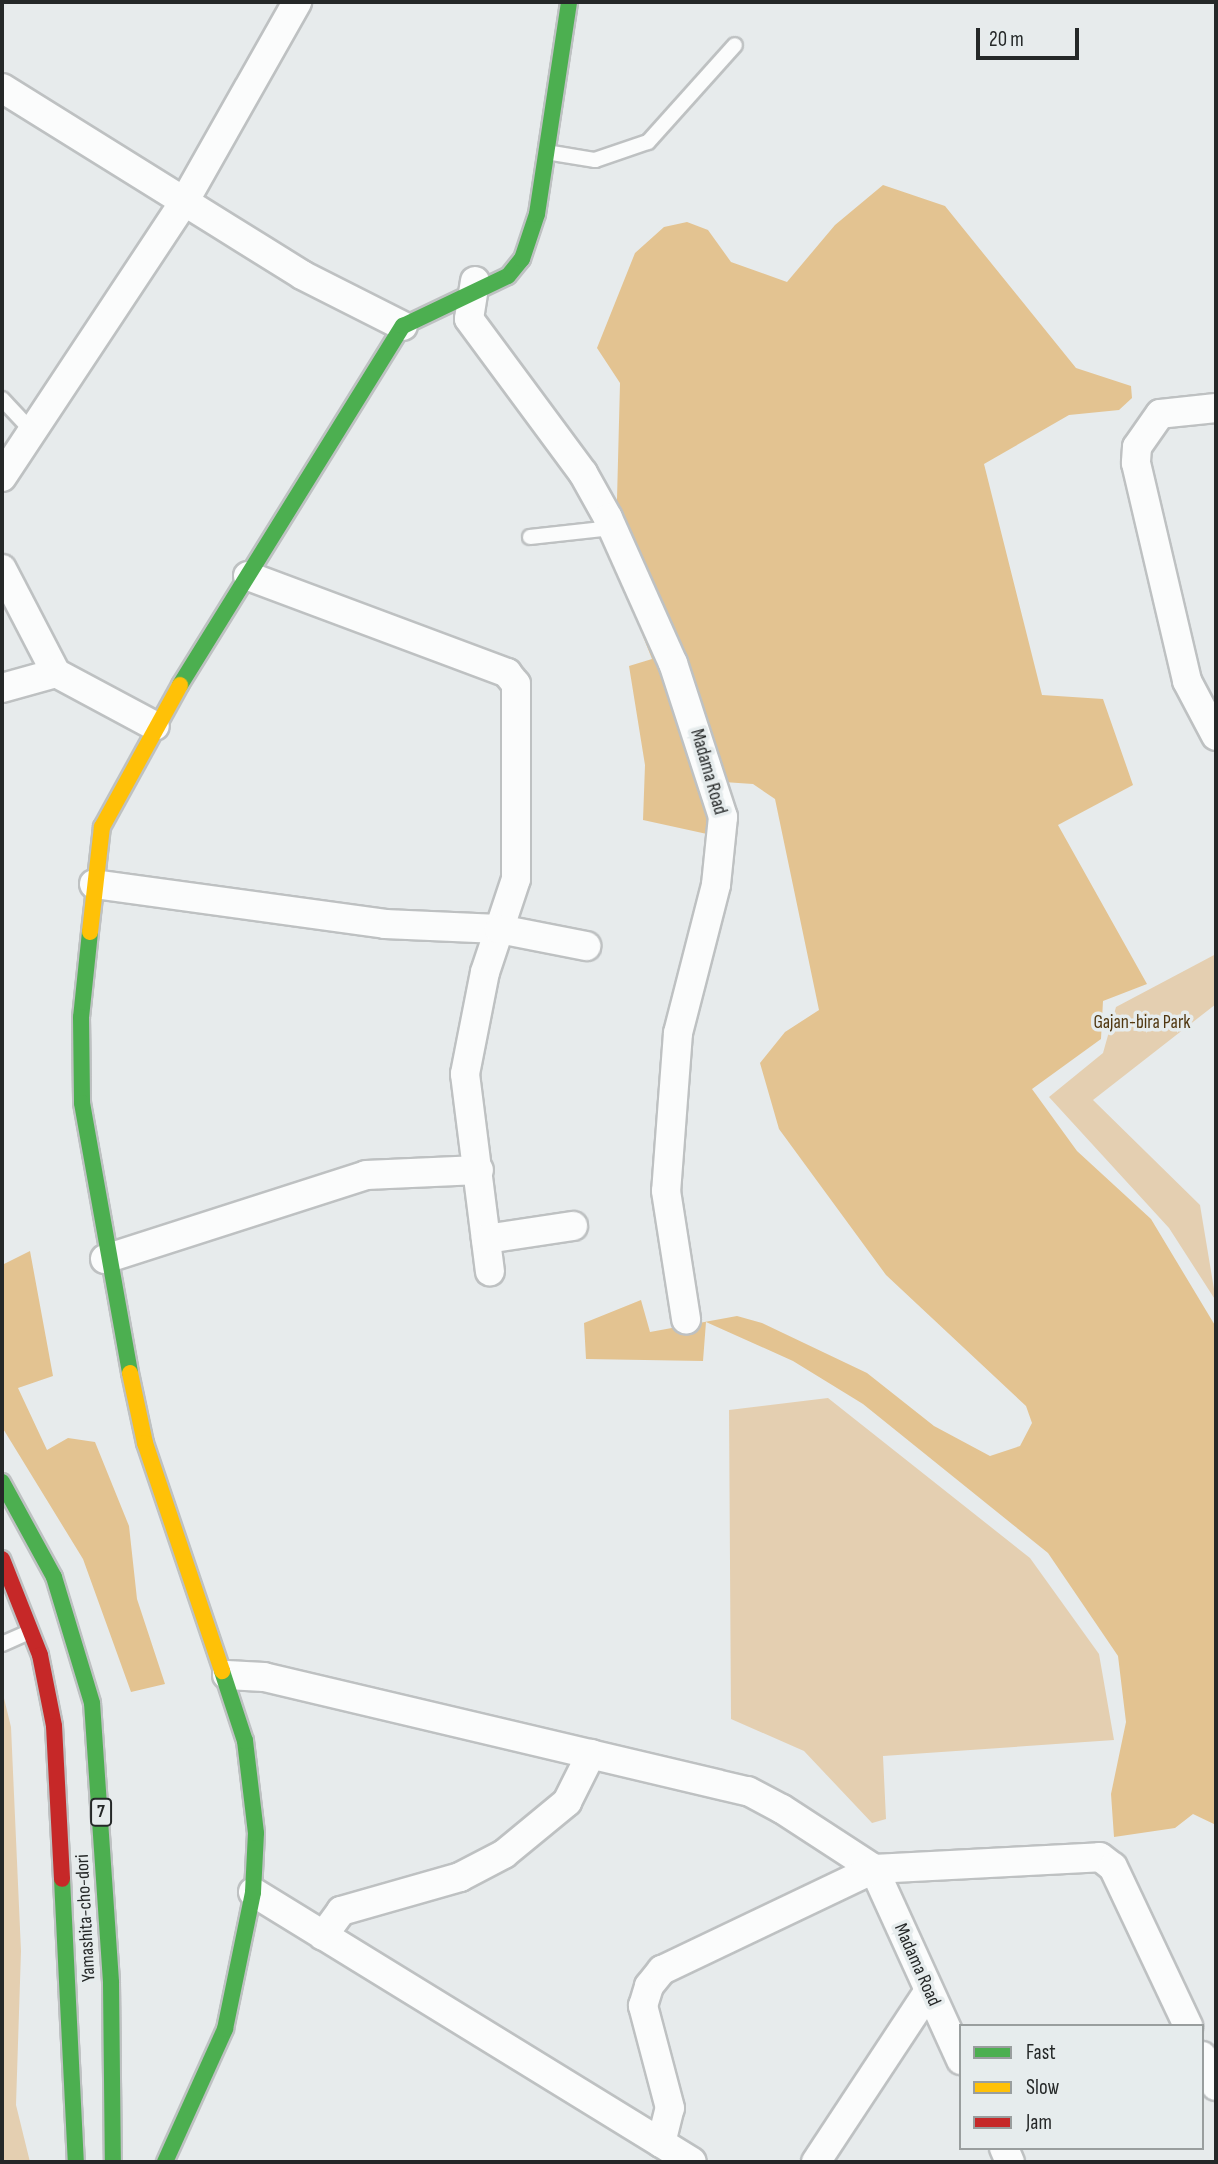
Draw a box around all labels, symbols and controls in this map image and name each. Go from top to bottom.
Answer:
scale bar [980,14,1083,58]
text: 20 m [989,27,1024,52]
street label: Madama Road [685,727,731,817]
park label: Gajan-bira Park [1093,1012,1191,1034]
road number: 7 [89,1798,113,1826]
street label: Yamashita-cho-dori [71,1854,101,1982]
street label: Madama Road [889,1920,945,2010]
legend [959,2024,1204,2150]
text: Fast [1026,2040,1056,2065]
text: Slow [1026,2075,1059,2100]
text: Jam [1026,2110,1052,2135]

